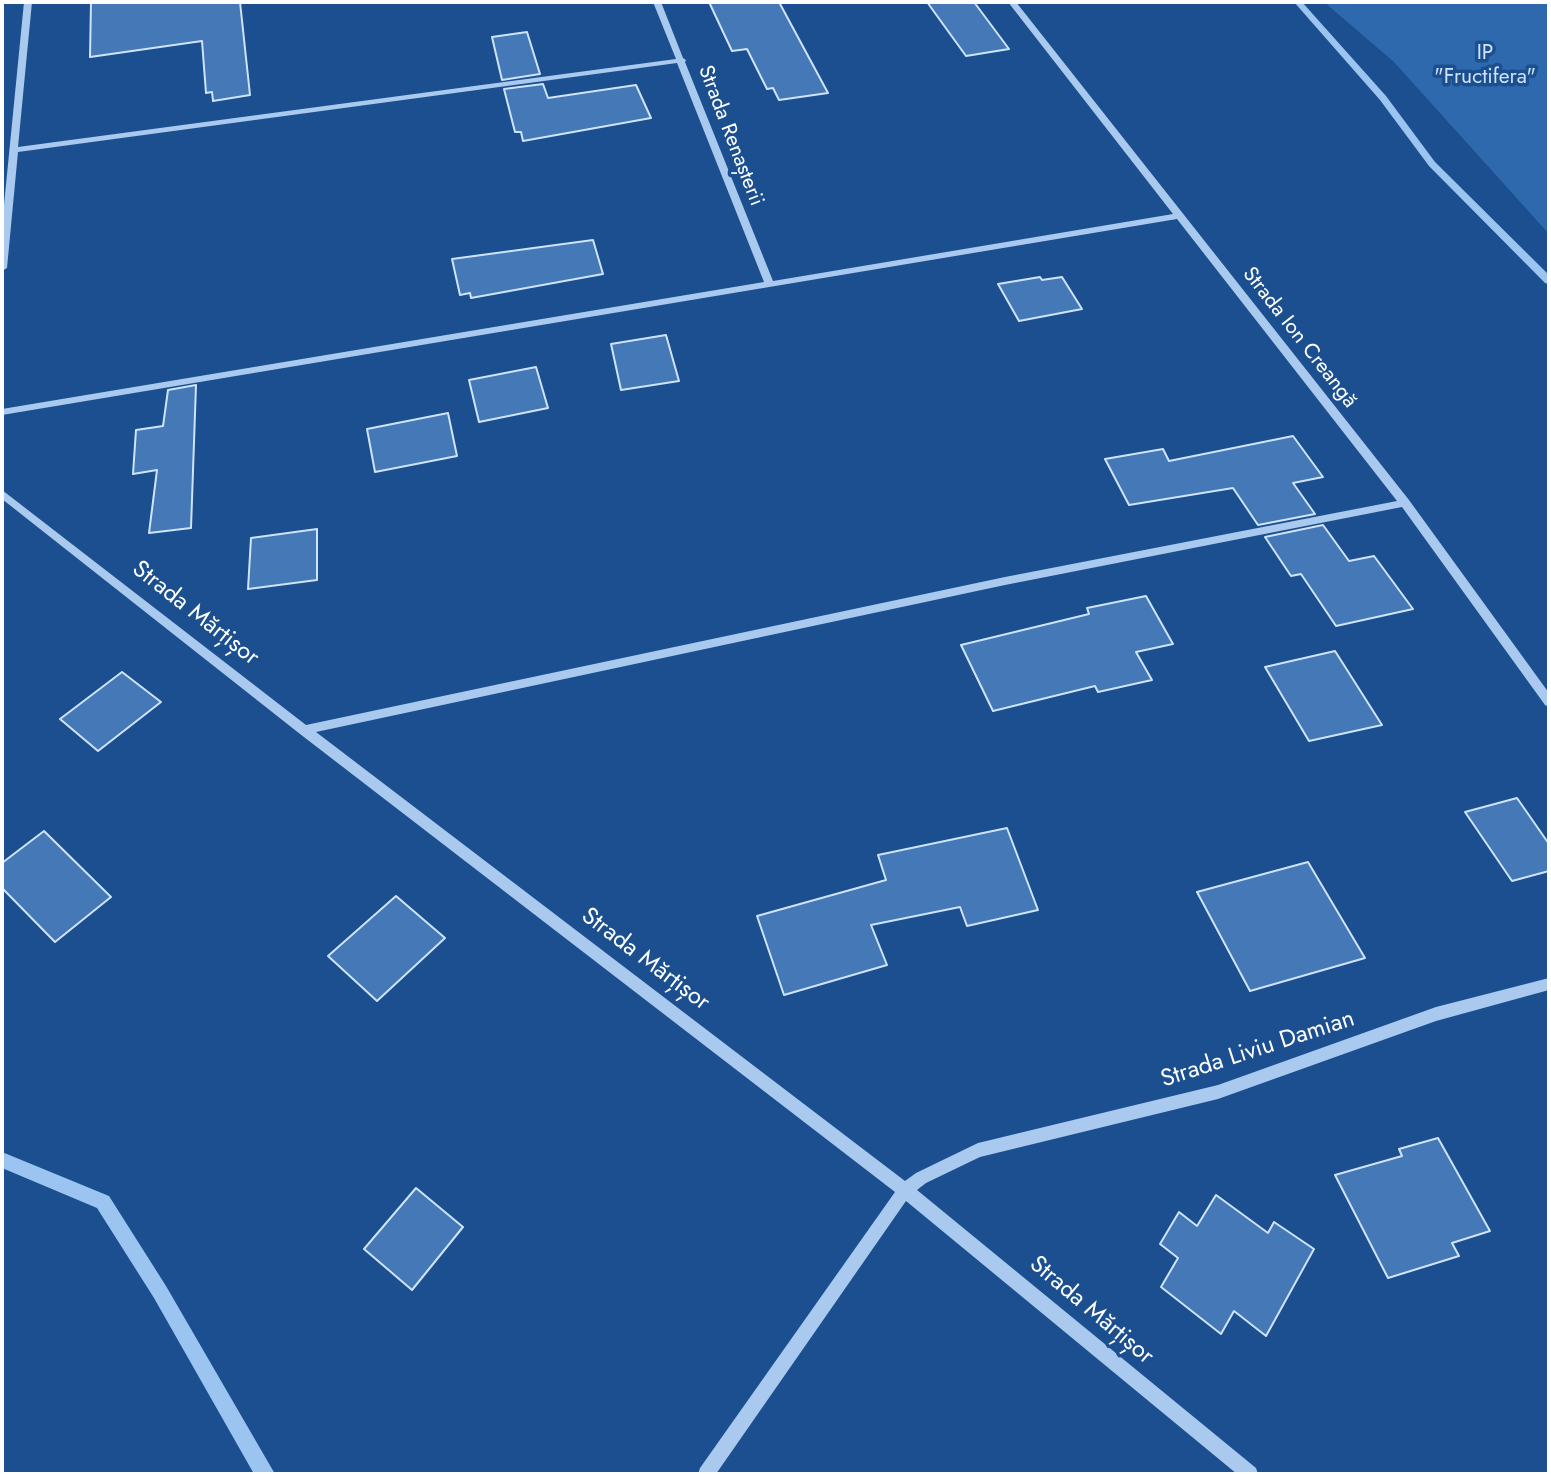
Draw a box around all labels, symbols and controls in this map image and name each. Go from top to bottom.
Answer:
park label: IP "Fructifera" [1434,41,1536,91]
street label: Strada Renașterii [692,62,768,210]
street label: Strada Ion Creangă [1236,263,1362,413]
street label: Strada Mărțișor [126,555,264,673]
street label: Strada Mărțișor [575,902,715,1018]
street label: Strada Liviu Damian [1158,1005,1358,1095]
street label: Strada Mărțișor [1023,1251,1159,1371]

